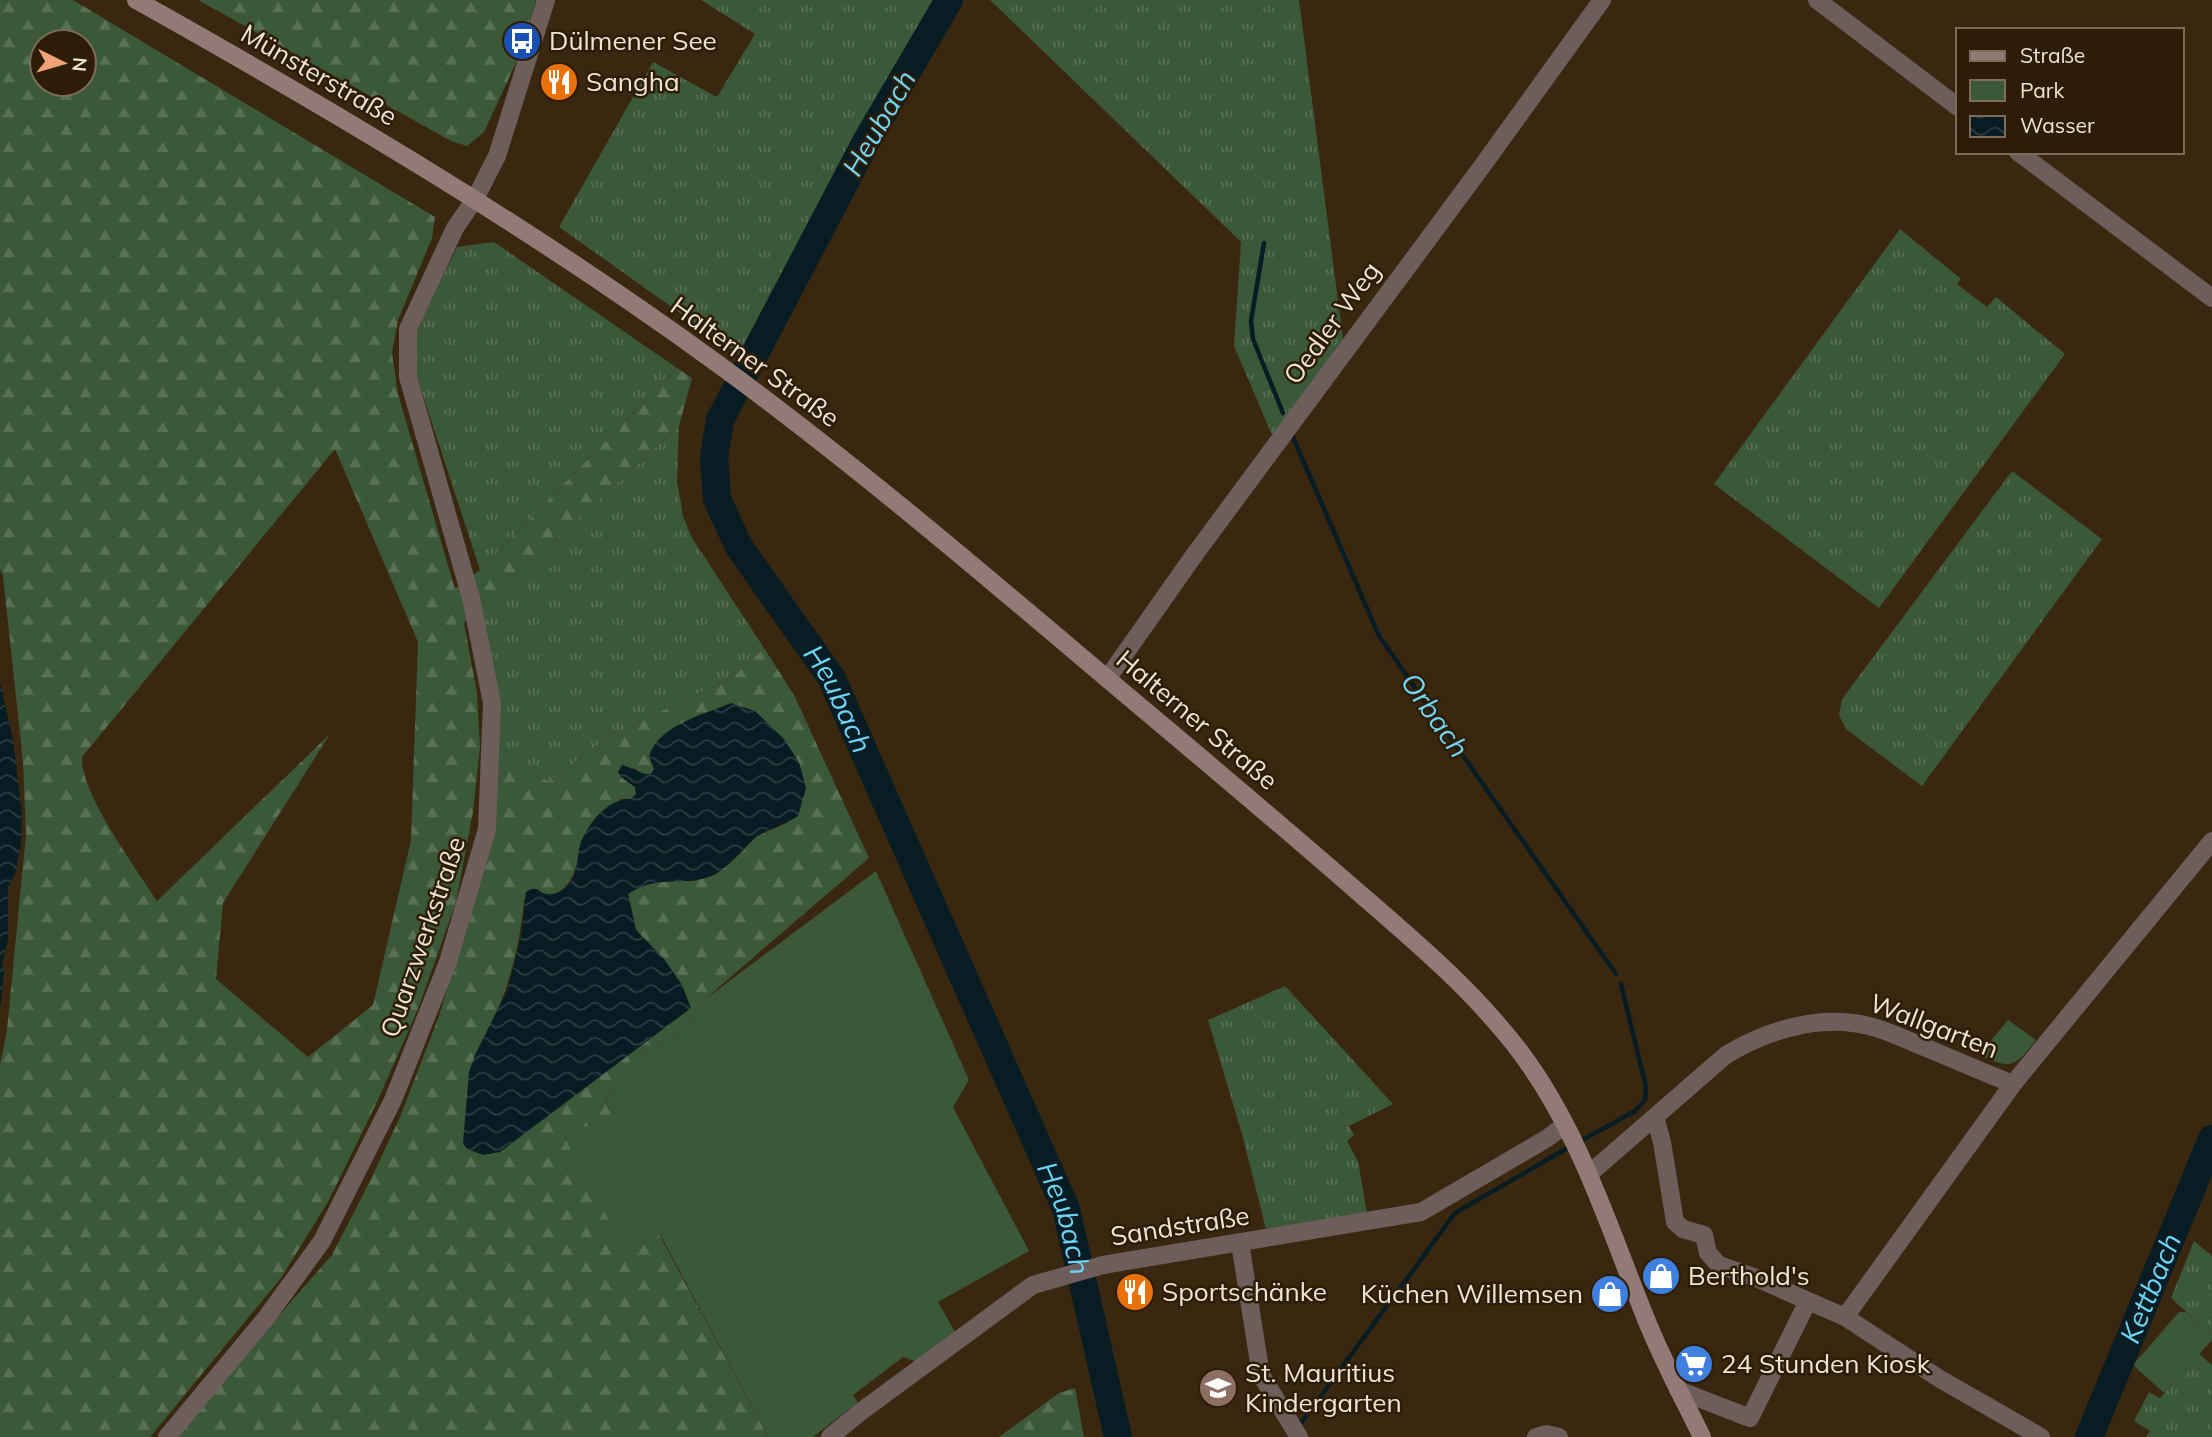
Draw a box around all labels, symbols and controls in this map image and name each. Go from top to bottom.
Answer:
street label: Münsterstraße [235,16,403,133]
bus stop icon: Dülmener See [501,20,543,62]
place label: Dülmener See [549,24,717,57]
north arrow [28,28,98,98]
legend [1956,28,2184,154]
text: Straße [2020,42,2085,68]
text: N [67,56,93,73]
restaurant icon: Sangha [538,61,580,103]
water label: Heubach [834,63,923,182]
place label: Sangha [586,65,680,98]
text: Park [2020,77,2064,103]
text: Wasser [2020,112,2095,138]
street label: Oedler Weg [1276,255,1387,390]
street label: Halterner Straße [664,289,846,434]
water label: Heubach [797,638,880,758]
street label: Halterner Straße [1110,642,1285,797]
water label: Orbach [1394,665,1477,764]
street label: Quarzwerkstraße [373,832,472,1042]
street label: Wallgarten [1865,986,2003,1065]
water label: Heubach [1030,1156,1098,1278]
street label: Sandstraße [1108,1198,1252,1253]
water label: Kettbach [2112,1228,2188,1348]
shop icon: Berthold's [1640,1255,1682,1297]
place label: Berthold's [1688,1259,1810,1292]
restaurant icon: Sportschänke [1114,1271,1156,1313]
shop icon: Küchen Willemsen [1589,1273,1631,1315]
place label: Sportschänke [1162,1275,1327,1308]
place label: Küchen Willemsen [1361,1277,1583,1310]
supermarket icon: 24 Stunden Kiosk [1673,1343,1715,1385]
place label: 24 Stunden Kiosk [1721,1347,1931,1380]
place label: St. Mauritius Kindergarten [1245,1356,1402,1419]
school or university icon: St. Mauritius Kindergarten [1197,1367,1239,1409]

